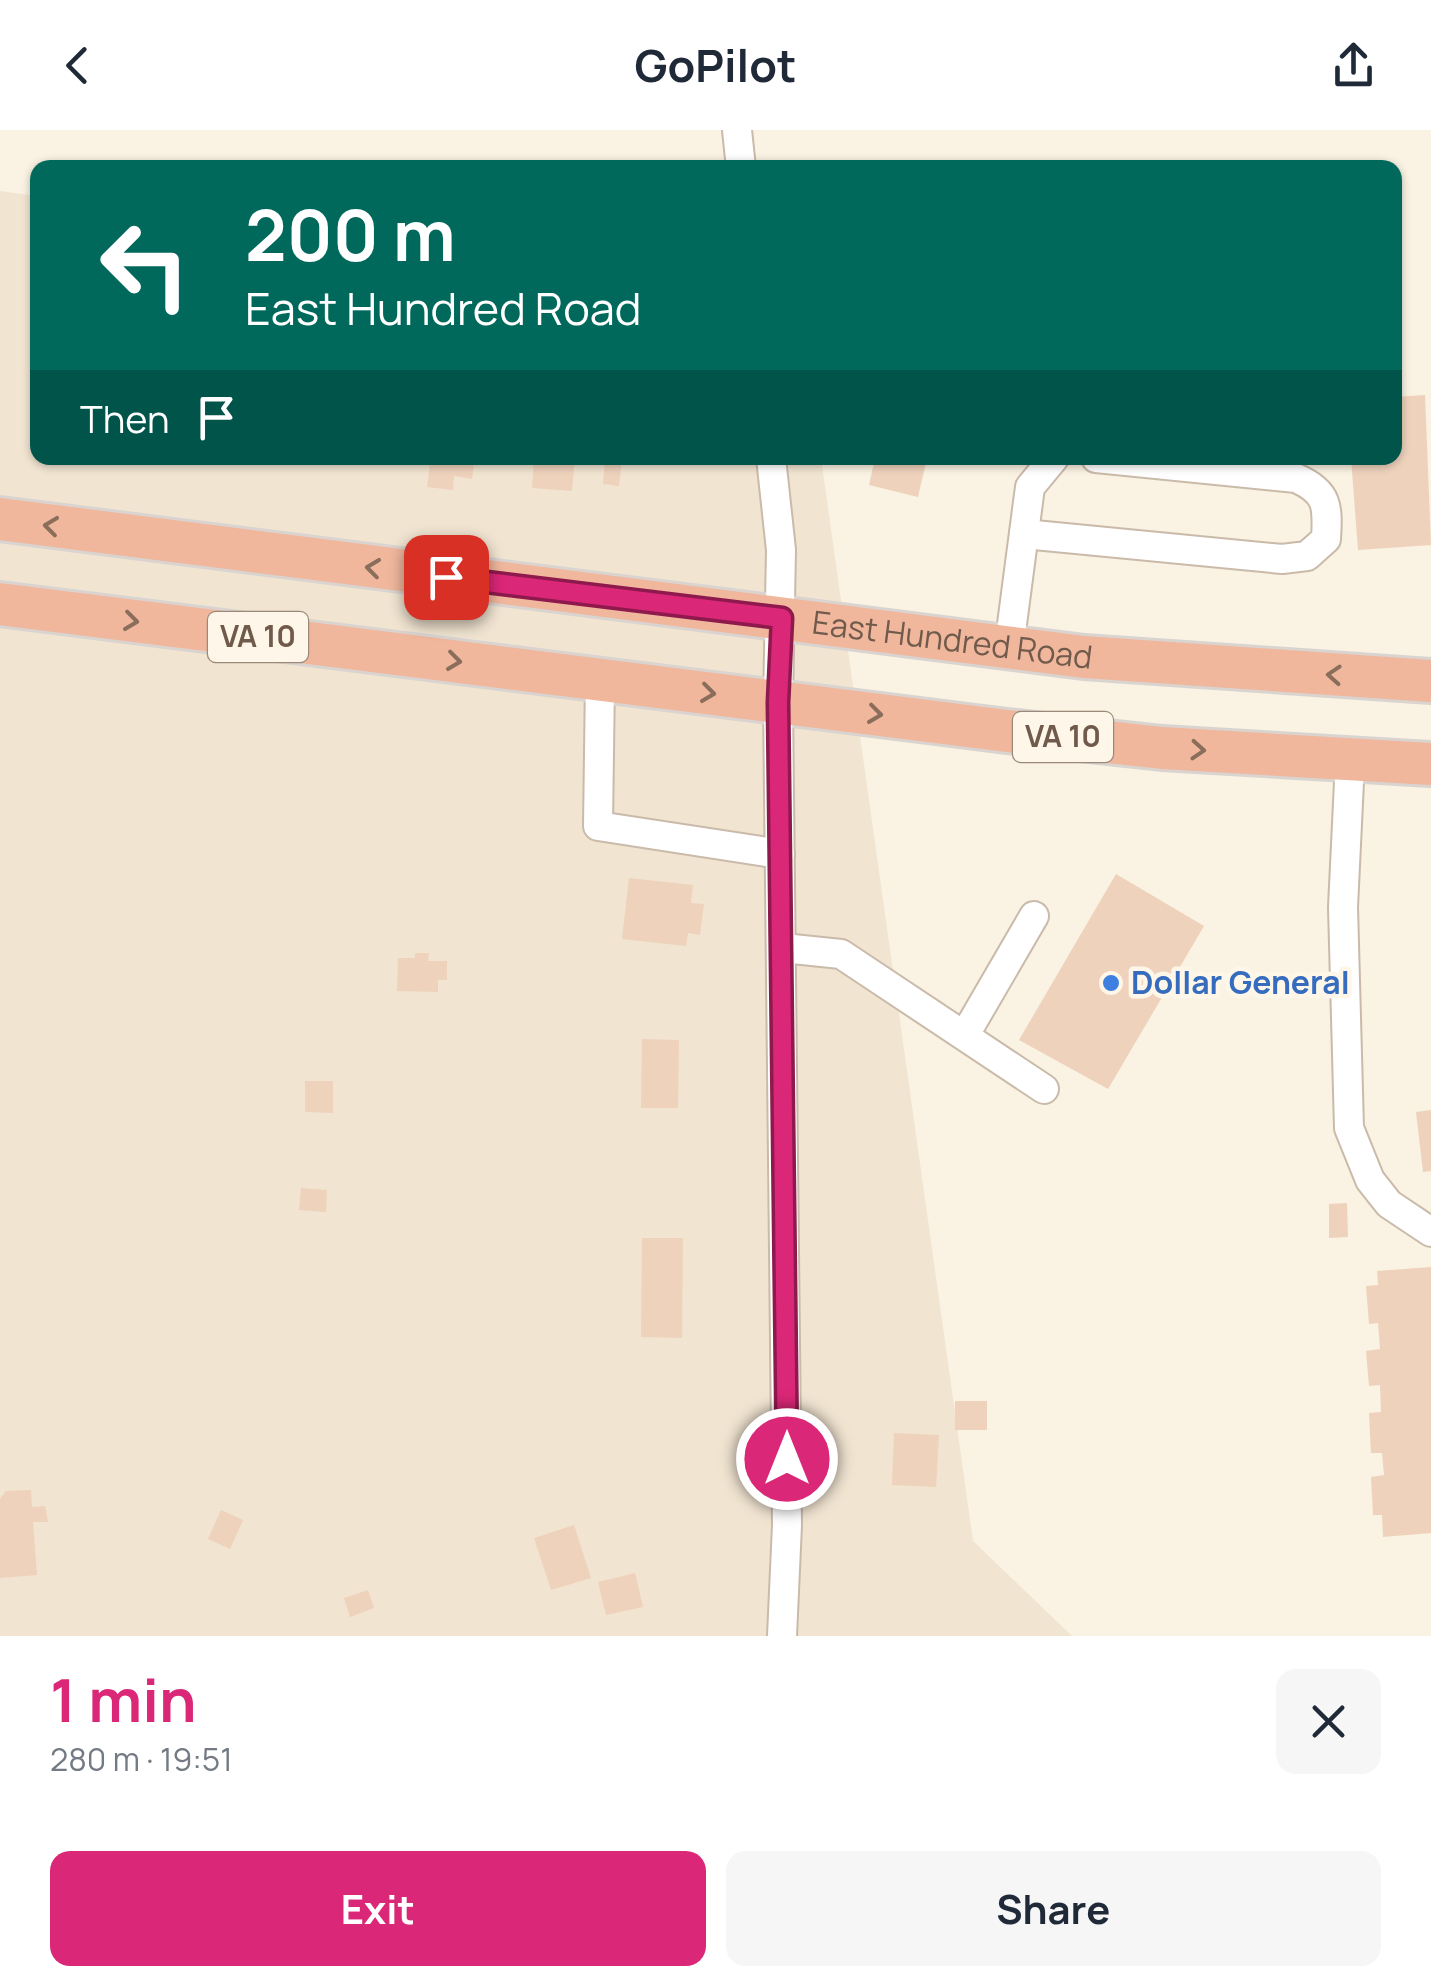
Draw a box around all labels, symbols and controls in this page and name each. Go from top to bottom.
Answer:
text: GoPilot [634,34,797,96]
icon: back [50,38,105,93]
icon: share [1326,38,1381,93]
text: 200 m [245,186,456,282]
icon: left [80,200,210,330]
text: East Hundred Road [245,277,641,339]
icon: arrive [189,390,244,445]
text: Then [80,392,169,444]
one-way arrow [43,516,59,537]
pin [404,535,489,620]
icon: arrive [419,550,474,605]
one-way arrow [365,558,381,579]
street label: East Hundred Road [810,600,1095,679]
one-way arrow [123,609,140,630]
road number: VA 10 [208,612,308,662]
one-way arrow [446,650,462,671]
one-way arrow [1325,664,1341,686]
one-way arrow [700,682,717,703]
one-way arrow [866,703,883,724]
road number: VA 10 [1013,712,1113,762]
one-way arrow [1190,739,1206,761]
place label: Dollar General [1131,960,1350,1004]
marker: Dollar General [1100,972,1122,994]
position arrow [735,1407,839,1511]
text: 1 min [50,1658,197,1740]
button: close [1276,1669,1381,1774]
text: 280 m · 19:51 [50,1737,233,1781]
button: Exit [50,1851,706,1966]
button: Share [726,1851,1381,1966]

